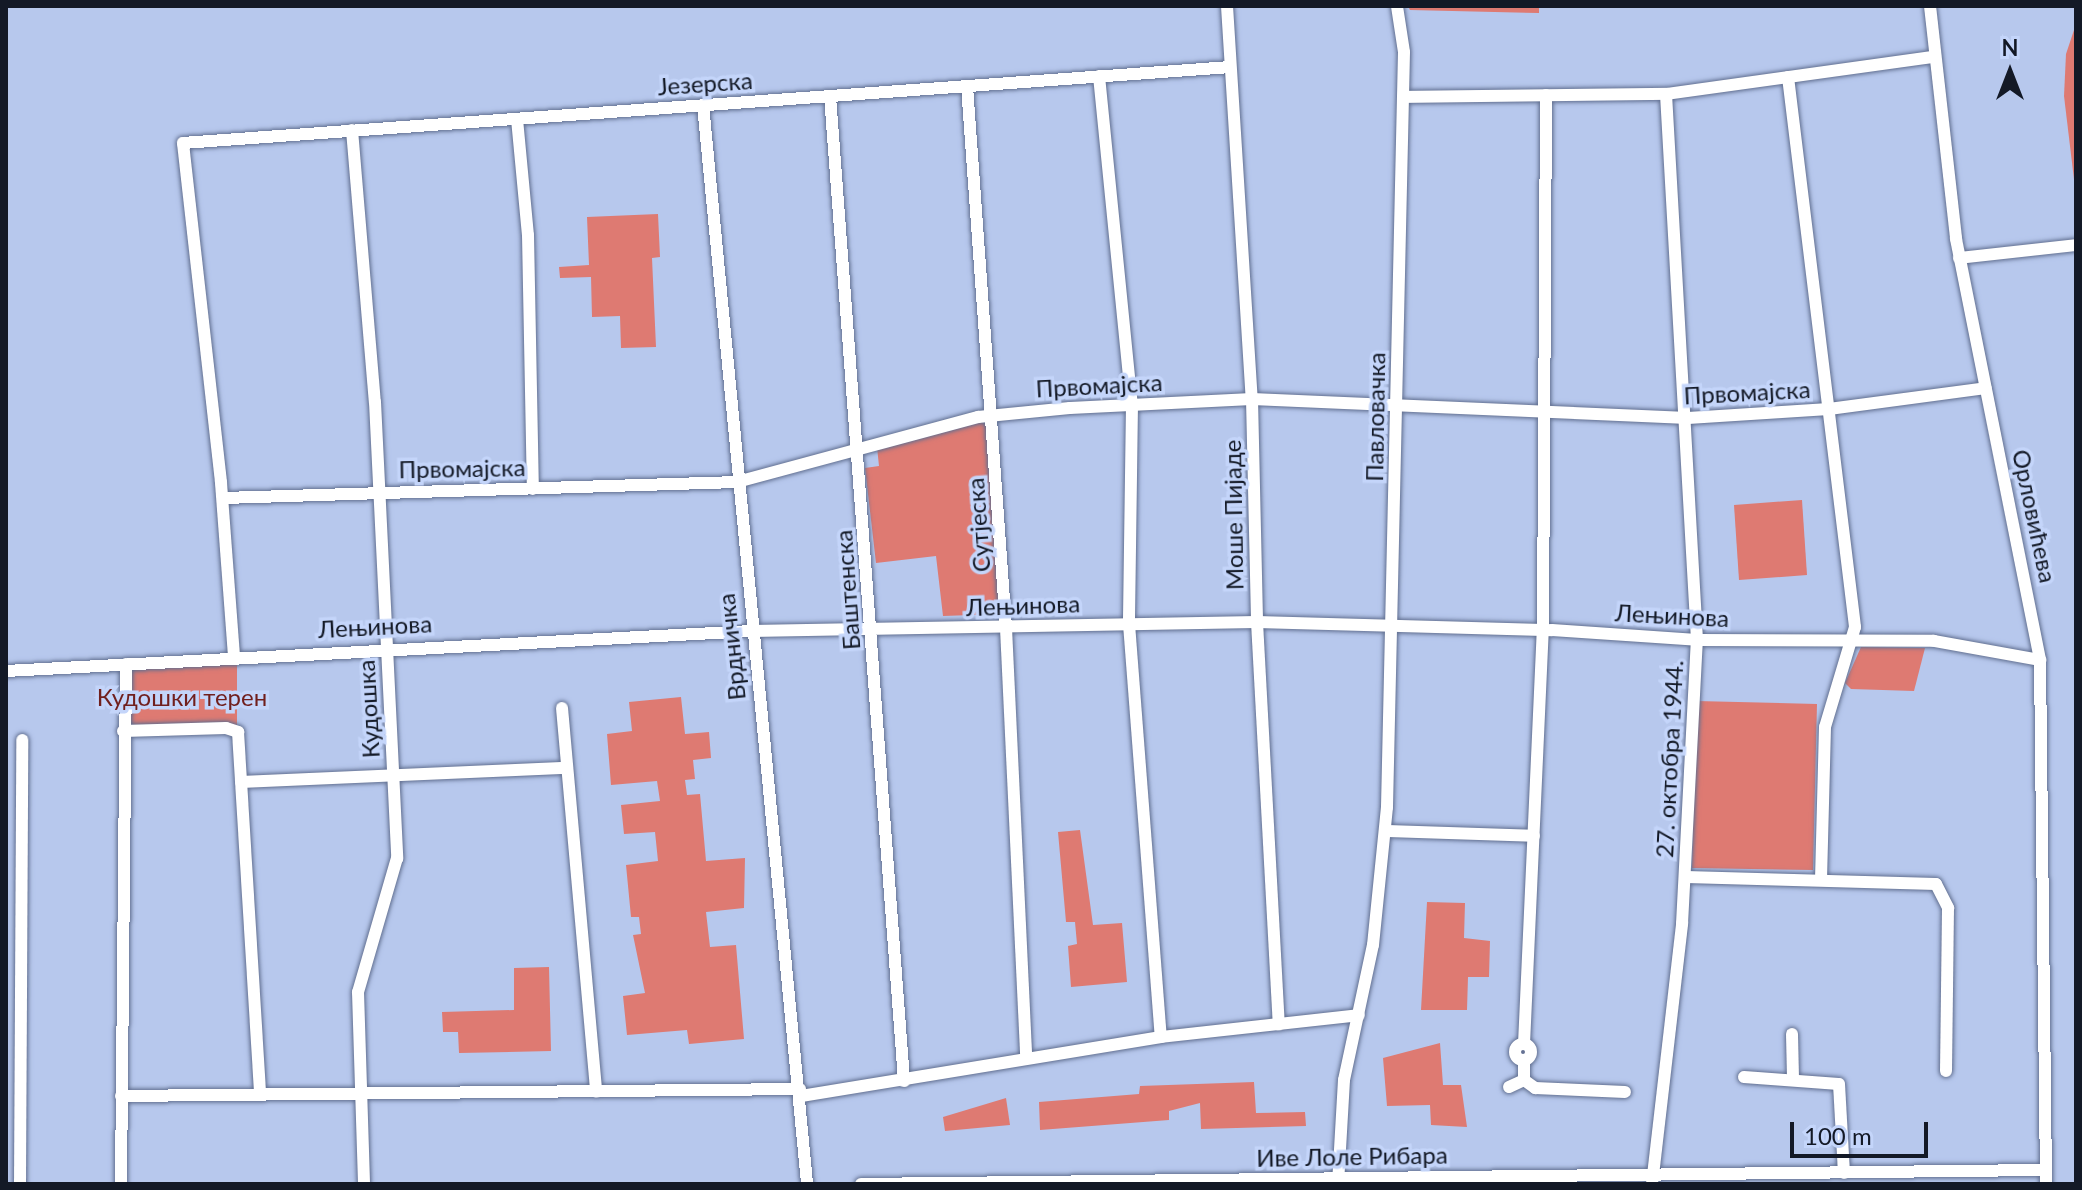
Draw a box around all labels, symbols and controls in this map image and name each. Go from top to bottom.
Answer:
north arrow [1970,32,2050,112]
text: N [2002,34,2018,61]
street label: Језерска [657,65,753,101]
street label: Павловачка [1359,352,1391,482]
street label: Првомајска [1035,367,1163,403]
street label: Првомајска [1683,374,1811,410]
street label: Моше Пијаде [1217,440,1249,590]
street label: Орловићева [2007,447,2063,585]
street label: Првомајска [398,452,526,484]
street label: Сутјеска [960,477,996,573]
street label: Баштенска [828,529,866,651]
street label: Лењинова [965,589,1081,621]
street label: Врдничка [711,592,751,702]
street label: Лењинова [1614,598,1730,632]
street label: Лењинова [317,609,433,643]
street label: Кудошка [351,659,385,759]
street label: 27. октобра 1944. [1649,659,1689,859]
park label: Кудошки терен [97,683,267,711]
scale bar [1794,1106,1932,1156]
text: 100 m [1804,1121,1872,1150]
street label: Иве Лоле Рибара [1256,1140,1448,1172]

